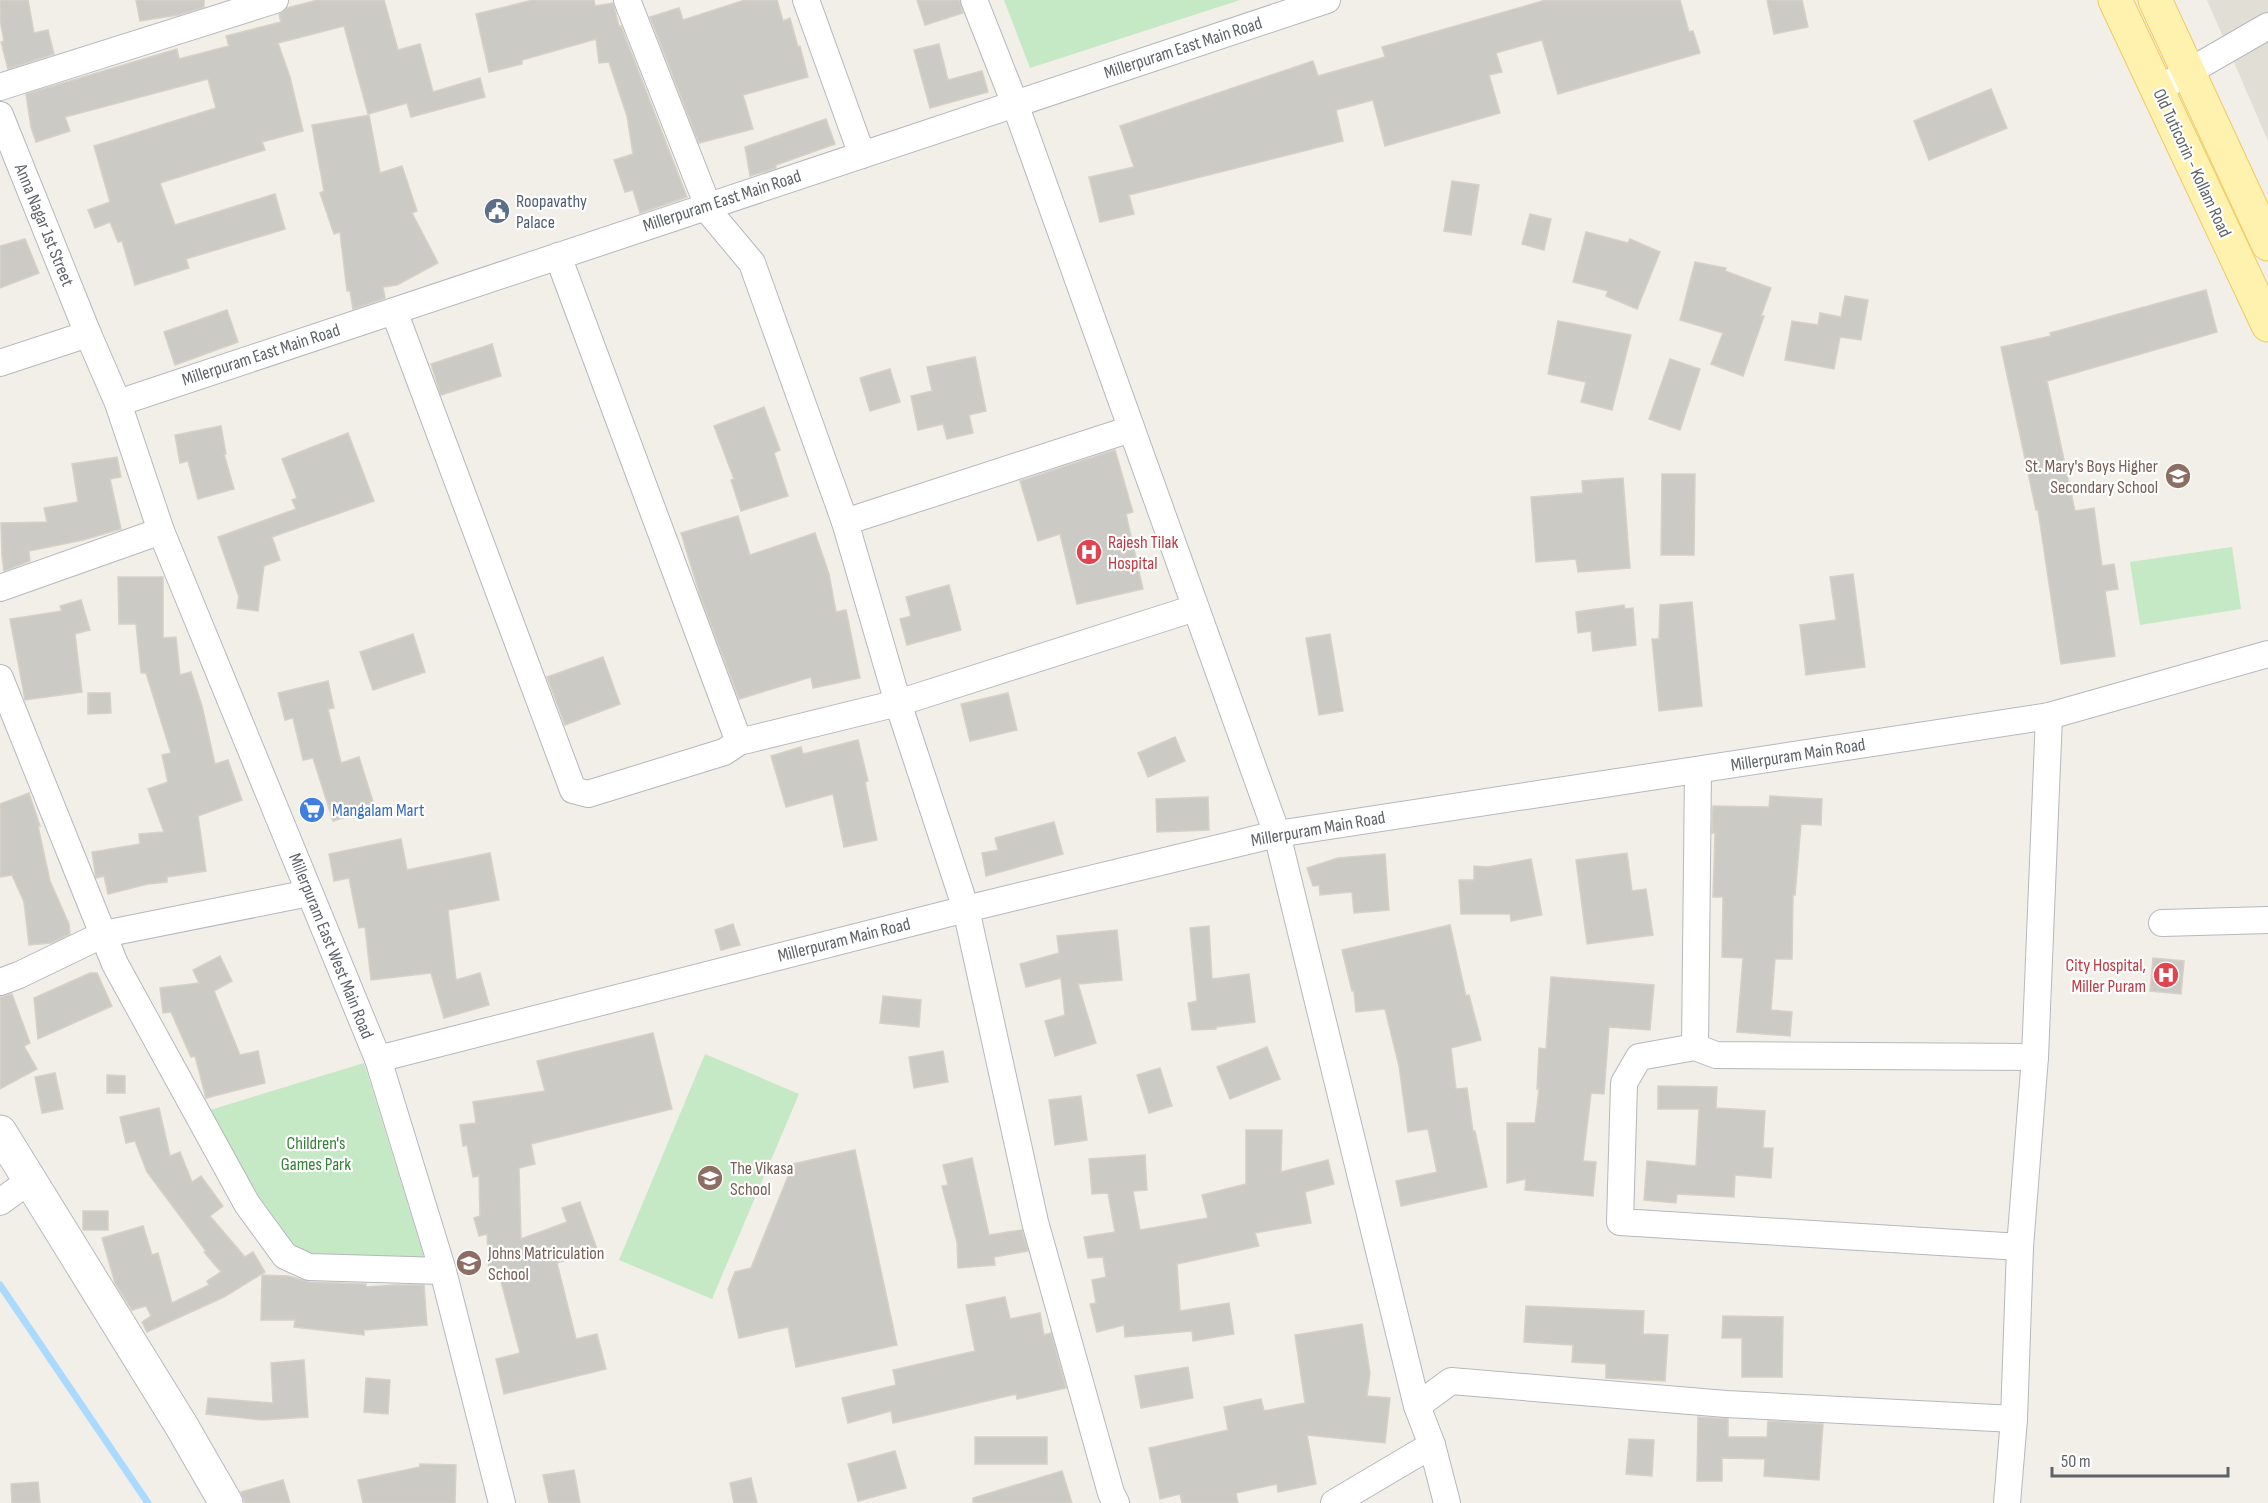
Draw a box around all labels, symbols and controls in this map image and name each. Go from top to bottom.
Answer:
street label: Millerpuram East Main Road [1101,13,1265,83]
street label: Old Tuticorin - Kollam Road [2148,85,2236,241]
street label: Anna Nagar 1st Street [9,160,78,290]
street label: Millerpuram East Main Road [640,166,804,236]
place label: Roopavathy Palace [516,191,587,233]
public building icon: Roopavathy Palace [482,196,512,226]
street label: Millerpuram East Main Road [179,320,343,390]
place label: St. Mary's Boys Higher Secondary School [2025,456,2158,498]
school or university icon: St. Mary's Boys Higher Secondary School [2163,461,2193,491]
place label: Rajesh Tilak Hospital [1108,532,1178,574]
hospital icon: Rajesh Tilak Hospital [1074,537,1104,567]
street label: Millerpuram Main Road [1729,734,1867,776]
supermarket icon: Mangalam Mart [297,795,327,825]
place label: Mangalam Mart [332,800,425,821]
street label: Millerpuram Main Road [1249,807,1387,851]
street label: Millerpuram East West Main Road [284,850,378,1042]
street label: Millerpuram Main Road [776,913,912,967]
place label: City Hospital, Miller Puram [2066,955,2146,997]
hospital icon: City Hospital, Miller Puram [2151,960,2181,990]
park label: Children's Games Park [281,1133,351,1175]
place label: The Vikasa School [730,1158,794,1200]
school or university icon: The Vikasa School [695,1163,725,1193]
place label: Johns Matriculation School [487,1243,605,1285]
school or university icon: Johns Matriculation School [454,1248,484,1278]
scale bar [2052,1440,2228,1478]
text: 50 m [2061,1451,2091,1472]

